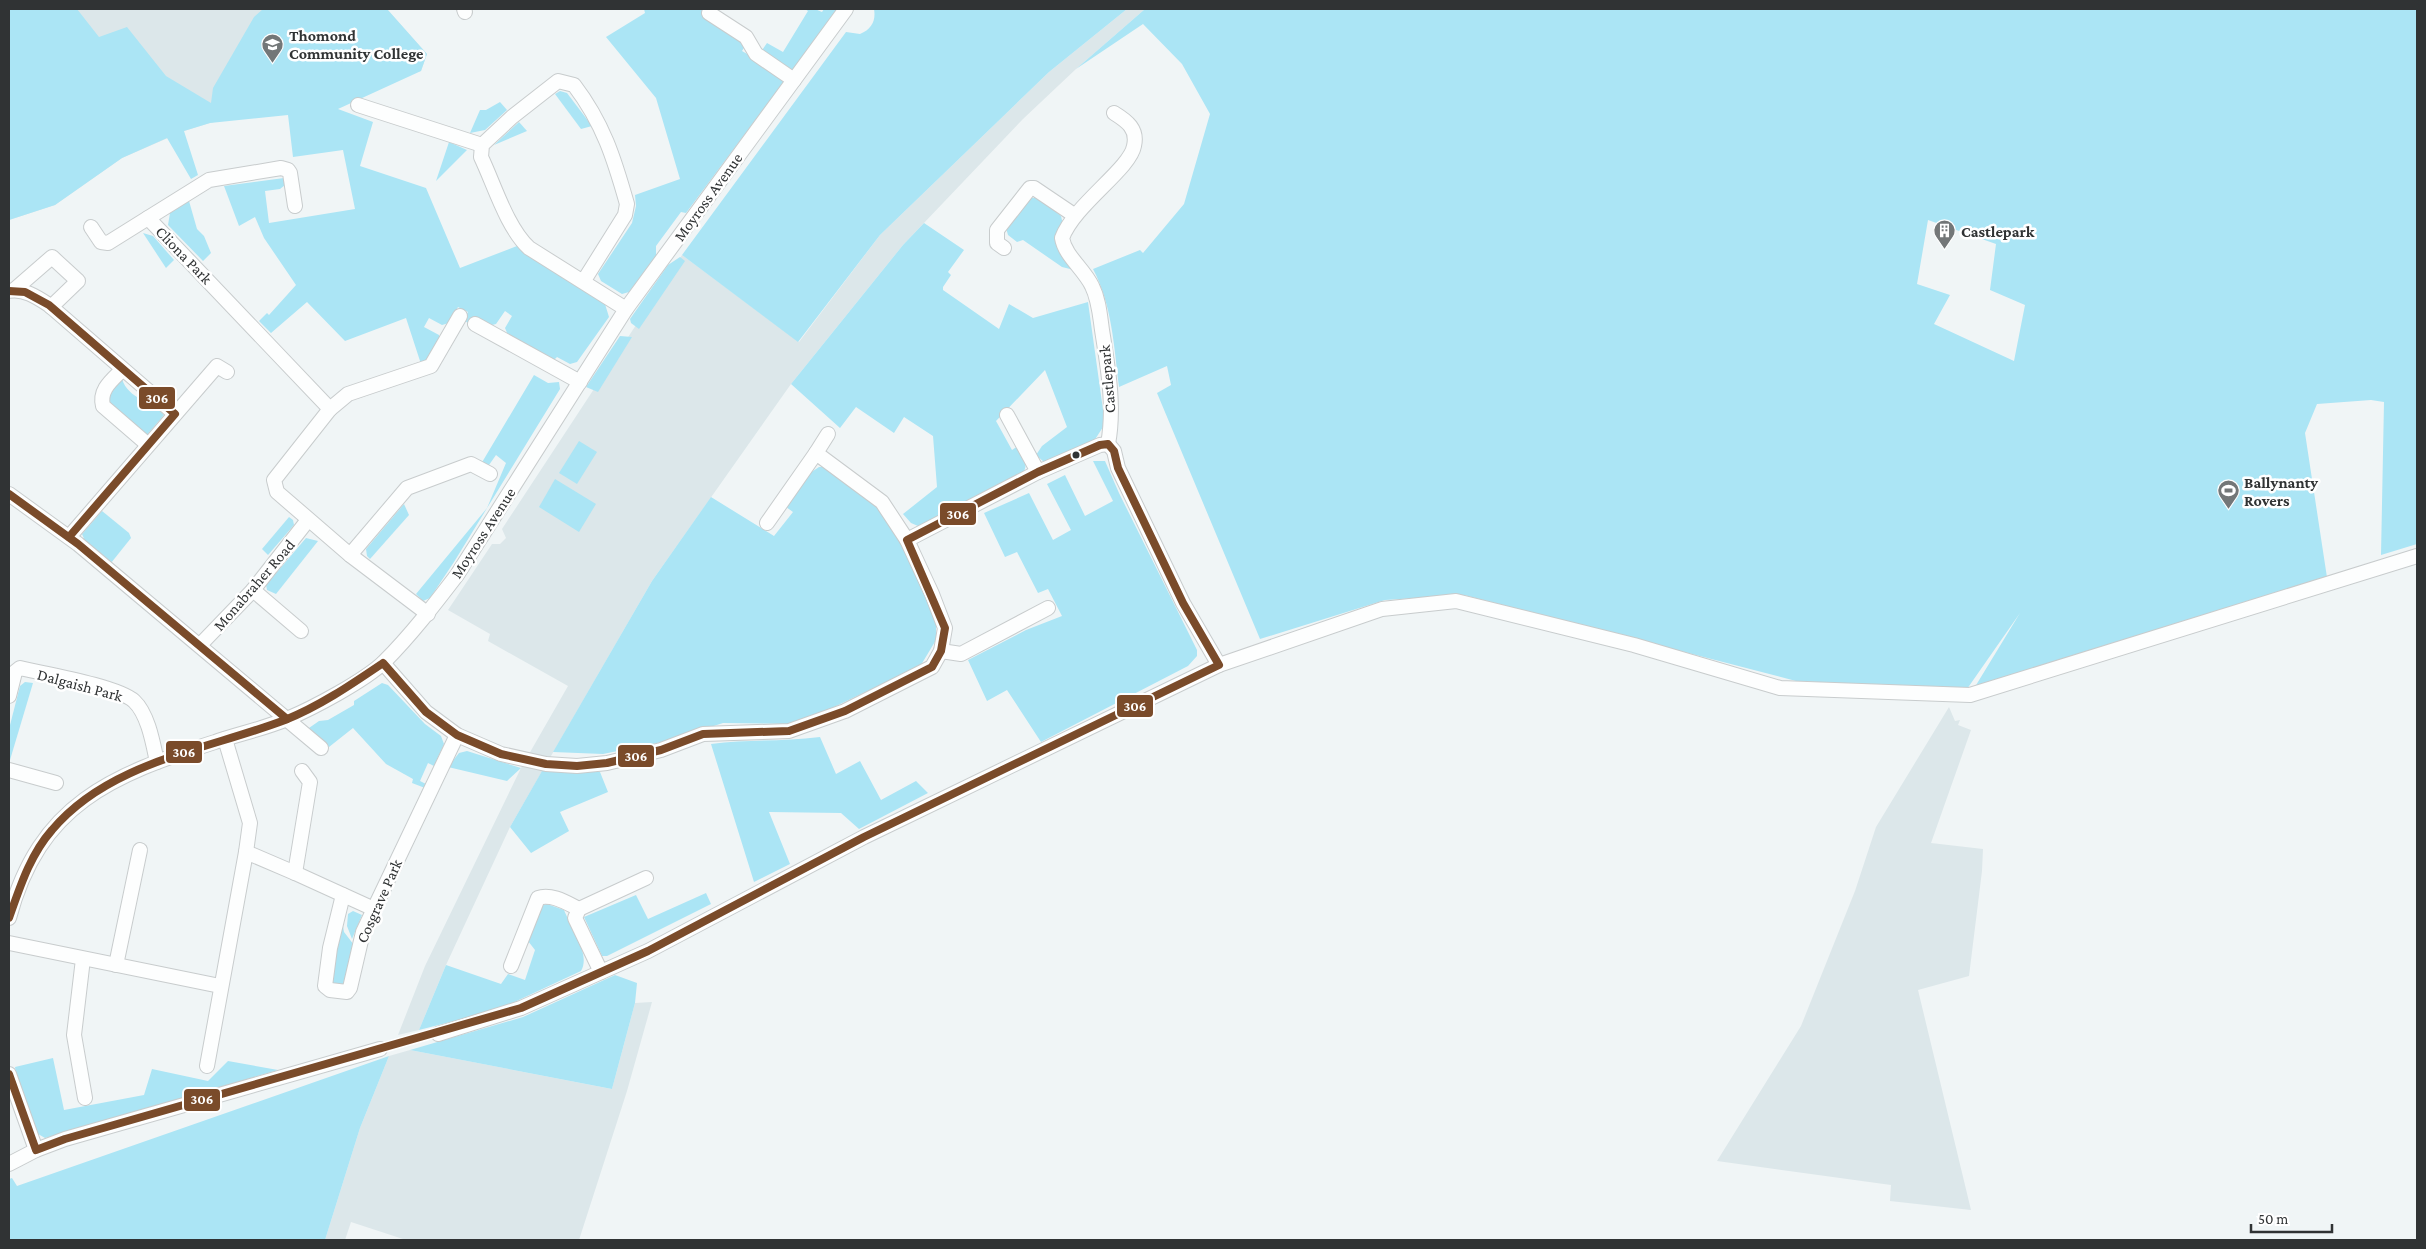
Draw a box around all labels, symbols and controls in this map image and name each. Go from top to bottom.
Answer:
place label: Thomond Community College [289,27,424,62]
school or university icon: Thomond Community College [261,32,285,63]
street label: Moyross Avenue [670,150,746,245]
building icon: Castlepark [1933,219,1957,250]
street label: Cliona Park [152,223,216,287]
place label: Castlepark [1961,223,2035,240]
street label: Castlepark [1096,344,1119,414]
line badge: 306 [138,386,176,410]
text: 306 [146,390,168,406]
unlabelled marker [1071,450,1081,460]
place label: Ballynanty Rovers [2244,474,2318,509]
sports icon: Ballynanty Rovers [2216,479,2240,510]
street label: Moyross Avenue [447,485,519,582]
line badge: 306 [939,502,977,526]
text: 306 [947,506,969,522]
street label: Monabraher Road [210,536,299,634]
street label: Dalgaish Park [35,665,125,706]
line badge: 306 [1116,694,1154,718]
text: 306 [1124,698,1146,714]
line badge: 306 [165,740,203,764]
text: 306 [173,744,195,760]
line badge: 306 [617,744,655,768]
text: 306 [625,748,647,764]
street label: Cosgrave Park [353,856,406,946]
line badge: 306 [183,1088,221,1112]
text: 306 [191,1091,213,1107]
scale bar [2251,1202,2332,1234]
text: 50 m [2258,1211,2288,1227]

